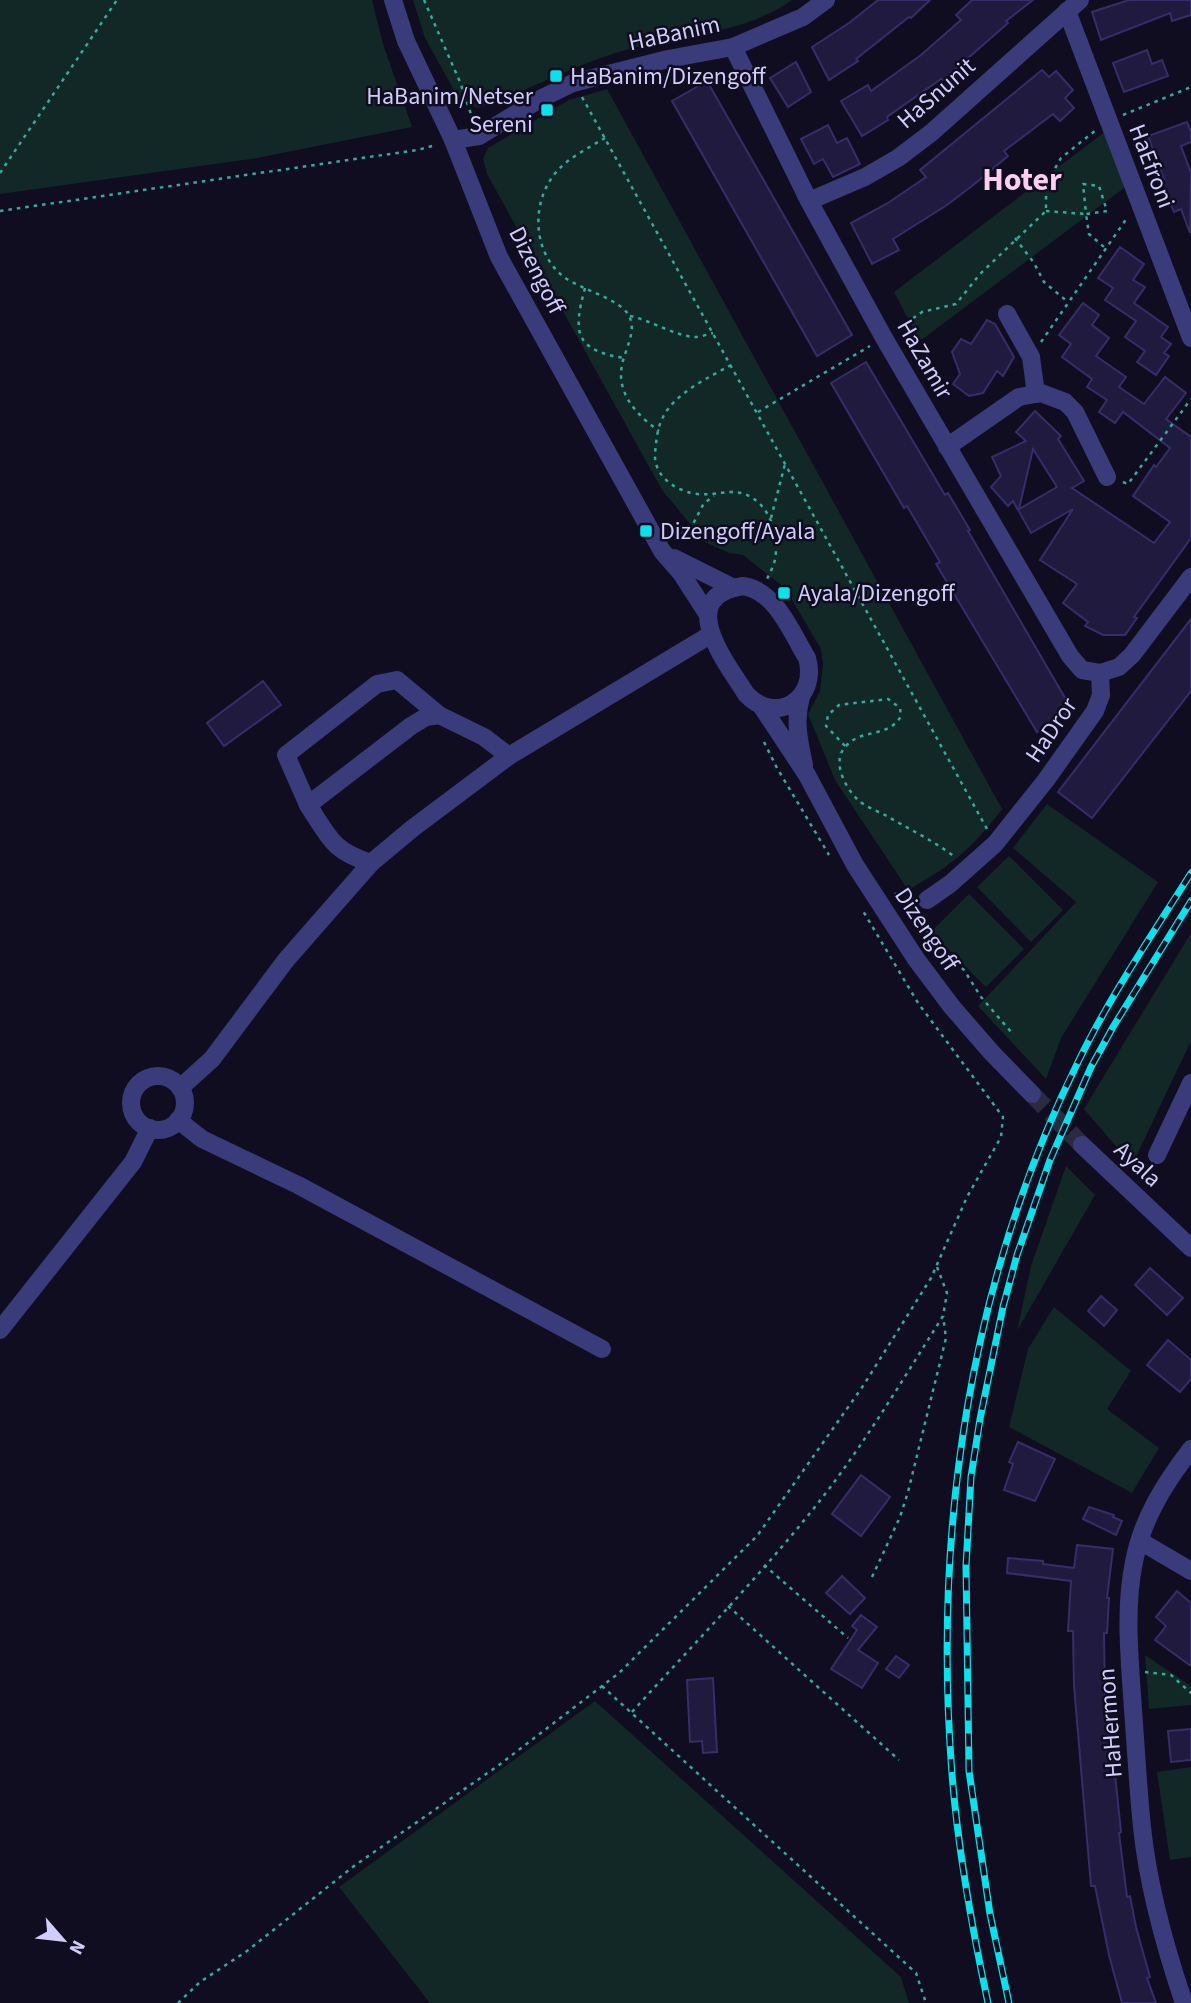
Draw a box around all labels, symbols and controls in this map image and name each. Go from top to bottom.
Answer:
street label: HaBanim [625,7,723,60]
street label: HaSnunit [889,49,983,137]
place label: HaBanim/Dizengoff [570,59,767,94]
marker: HaBanim/Dizengoff [548,68,564,84]
place label: HaBanim/Netser Sereni [366,79,534,142]
marker: HaBanim/Netser Sereni [539,102,555,118]
street label: HaEfroni [1120,119,1184,213]
district label: Hoter [982,157,1062,203]
street label: Dizengoff [500,220,574,321]
street label: HaZamir [888,313,962,406]
place label: Dizengoff/Ayala [660,514,815,549]
marker: Dizengoff/Ayala [638,523,654,539]
place label: Ayala/Dizengoff [798,576,956,611]
marker: Ayala/Dizengoff [776,585,792,601]
street label: HaDror [1017,690,1086,770]
street label: Dizengoff [886,880,968,979]
street label: Ayala [1106,1133,1169,1196]
street label: HaHermon [1089,1667,1132,1779]
north arrow [28,1905,98,1975]
text: N [62,1935,92,1959]

